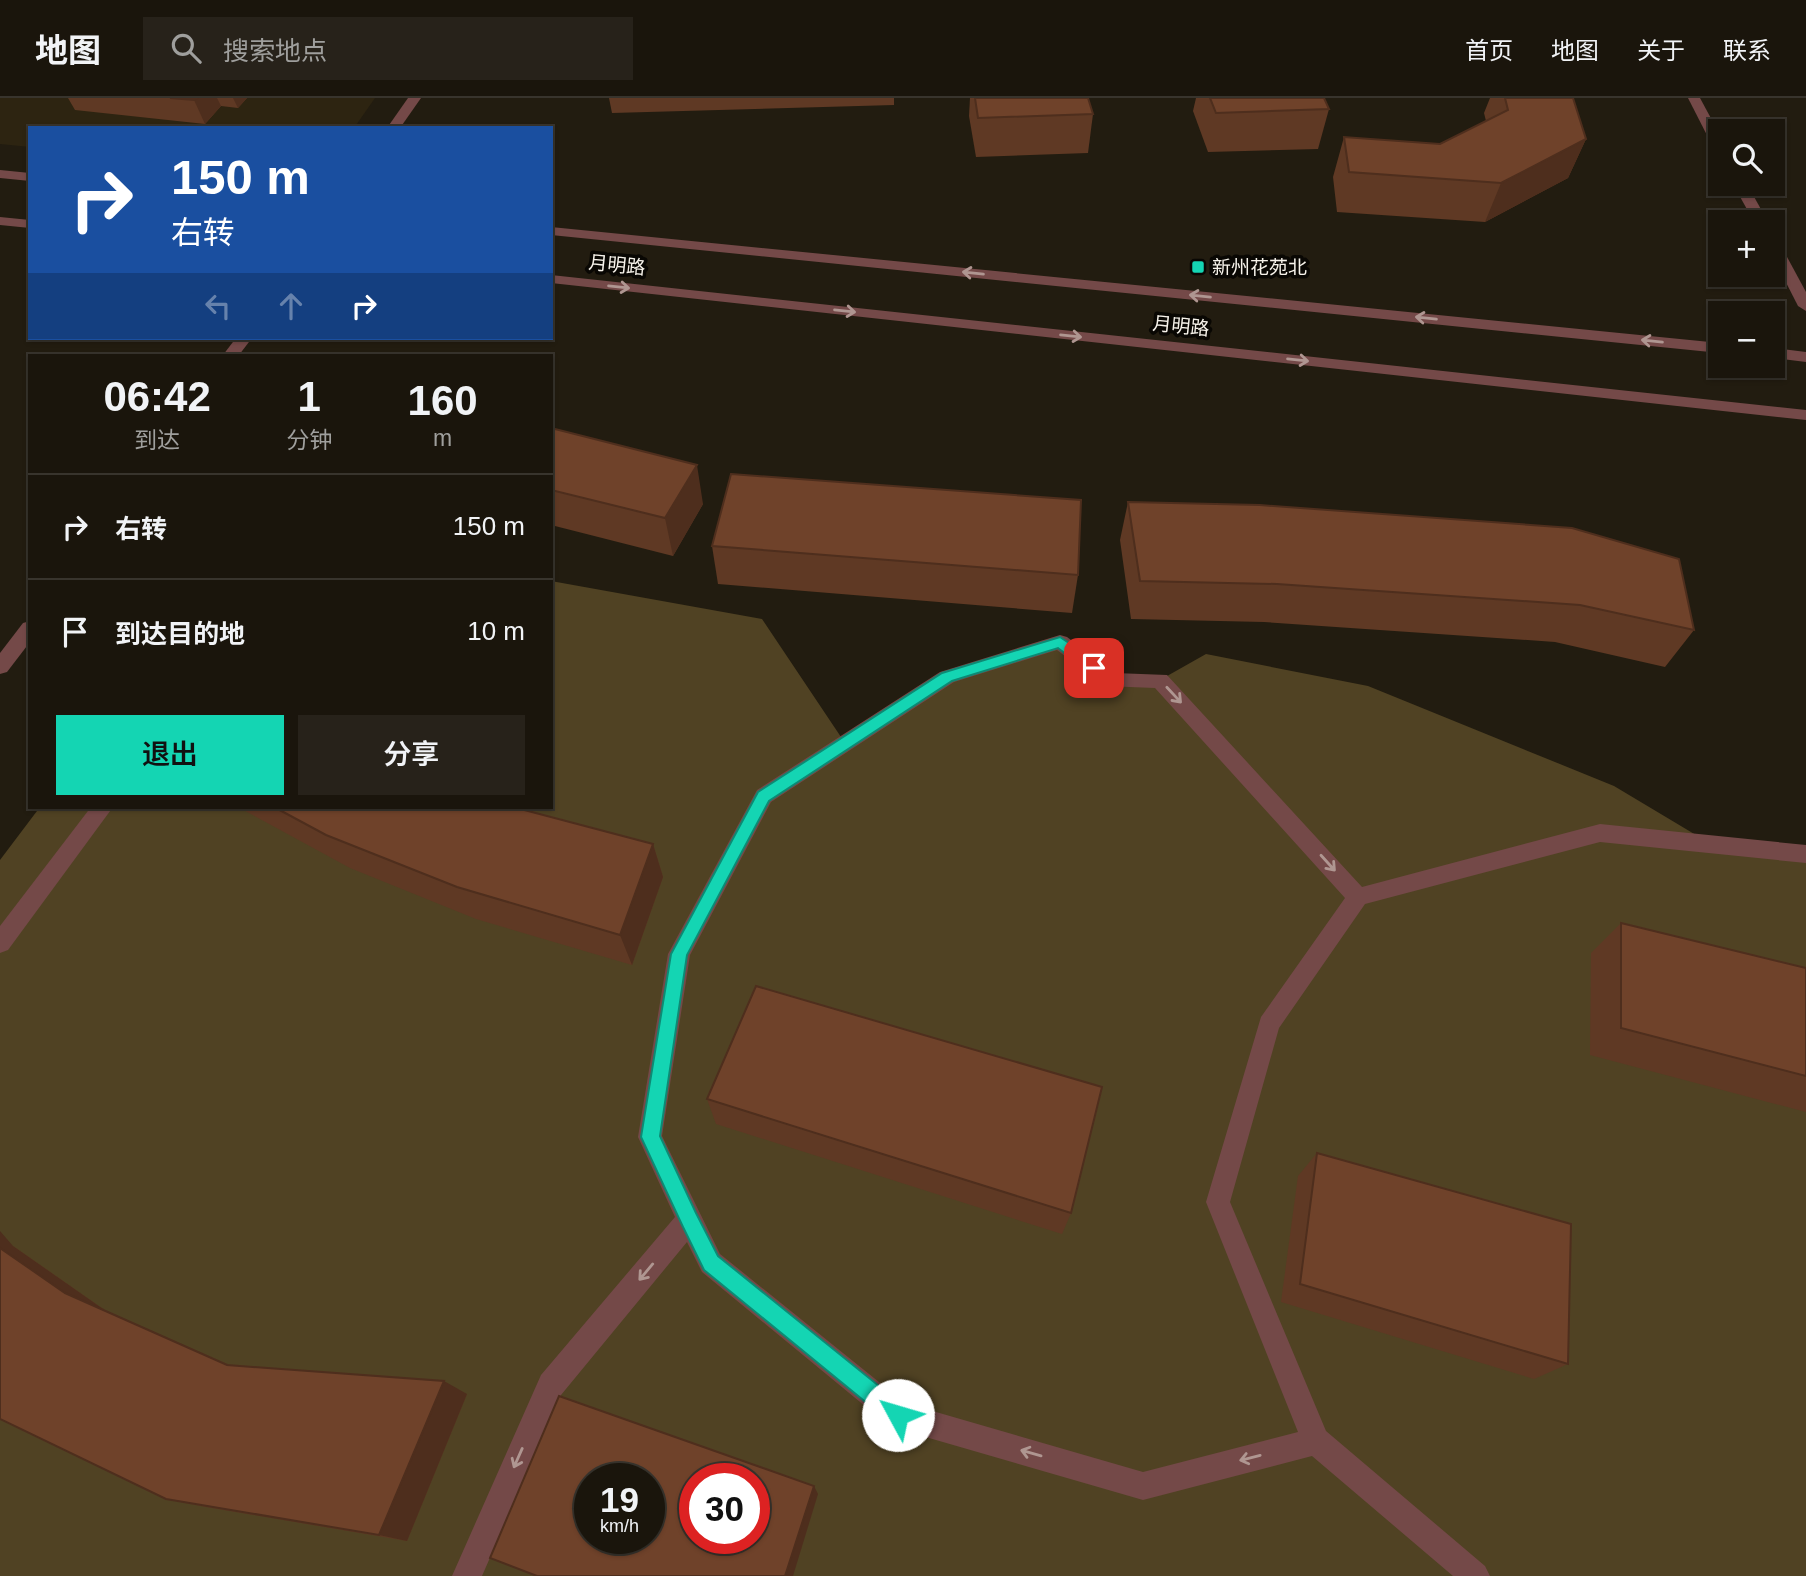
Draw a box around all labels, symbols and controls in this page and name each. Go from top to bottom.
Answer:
search box [143,17,633,80]
icon: search [167,29,205,67]
text: 地图 [35,32,101,69]
text: 搜索地点 [223,36,327,66]
text: 首页 [1465,37,1513,64]
text: 地图 [1551,37,1599,64]
text: 关于 [1637,37,1685,64]
text: 联系 [1723,37,1771,64]
map controls [1708,119,1785,378]
button: search [1708,119,1785,196]
text: 150 m [171,150,310,204]
icon: right [56,154,147,245]
button: + [1708,210,1785,287]
text: 右转 [171,215,235,251]
street label: 月明路 [588,252,646,278]
place label: 新州花苑北 [1212,257,1307,278]
marker: 新州花苑北 [1190,259,1206,275]
one-way arrow [962,266,985,279]
one-way arrow [607,280,630,293]
icon: left [199,287,237,325]
icon: ahead [272,287,310,325]
icon: right [345,287,383,325]
one-way arrow [1189,289,1211,302]
button: − [1708,301,1785,378]
one-way arrow [833,305,856,318]
one-way arrow [1415,312,1438,325]
street label: 月明路 [1152,313,1210,339]
one-way arrow [1060,329,1082,342]
one-way arrow [1642,334,1664,347]
one-way arrow [1286,354,1308,367]
text: 06:42 [103,373,211,420]
text: 1 [297,373,321,420]
text: 160 [408,377,478,424]
text: m [433,425,452,451]
text: 到达 [134,427,180,453]
text: 分钟 [286,427,332,453]
icon: right [56,508,94,546]
text: 150 m [453,511,525,541]
text: 右转 [115,514,167,544]
icon: arrive [56,613,94,651]
text: 10 m [467,616,525,646]
text: 到达目的地 [115,619,245,649]
pin [1064,638,1124,698]
icon: arrive [1075,649,1113,687]
one-way arrow [1166,686,1182,704]
button: 退出 [56,715,284,795]
button: 分享 [298,715,525,795]
one-way arrow [1319,854,1336,871]
one-way arrow [638,1263,654,1281]
position arrow [861,1378,935,1452]
one-way arrow [1020,1446,1042,1459]
one-way arrow [511,1447,524,1468]
one-way arrow [1240,1452,1262,1465]
speed limit sign: 30 [679,1463,770,1554]
text: 19 [600,1480,639,1519]
text: km/h [600,1516,639,1536]

